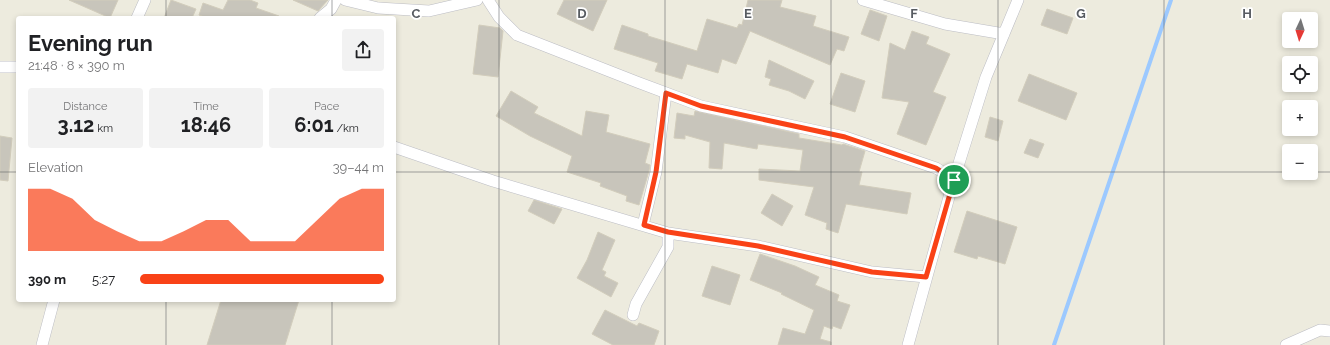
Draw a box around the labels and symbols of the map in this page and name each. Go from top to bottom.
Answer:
text: C [412,6,421,21]
text: D [577,6,587,21]
text: E [744,6,752,21]
text: F [910,6,918,21]
text: G [1076,6,1086,21]
text: H [1242,6,1252,21]
north arrow [1282,12,1318,48]
pin [937,163,971,197]

